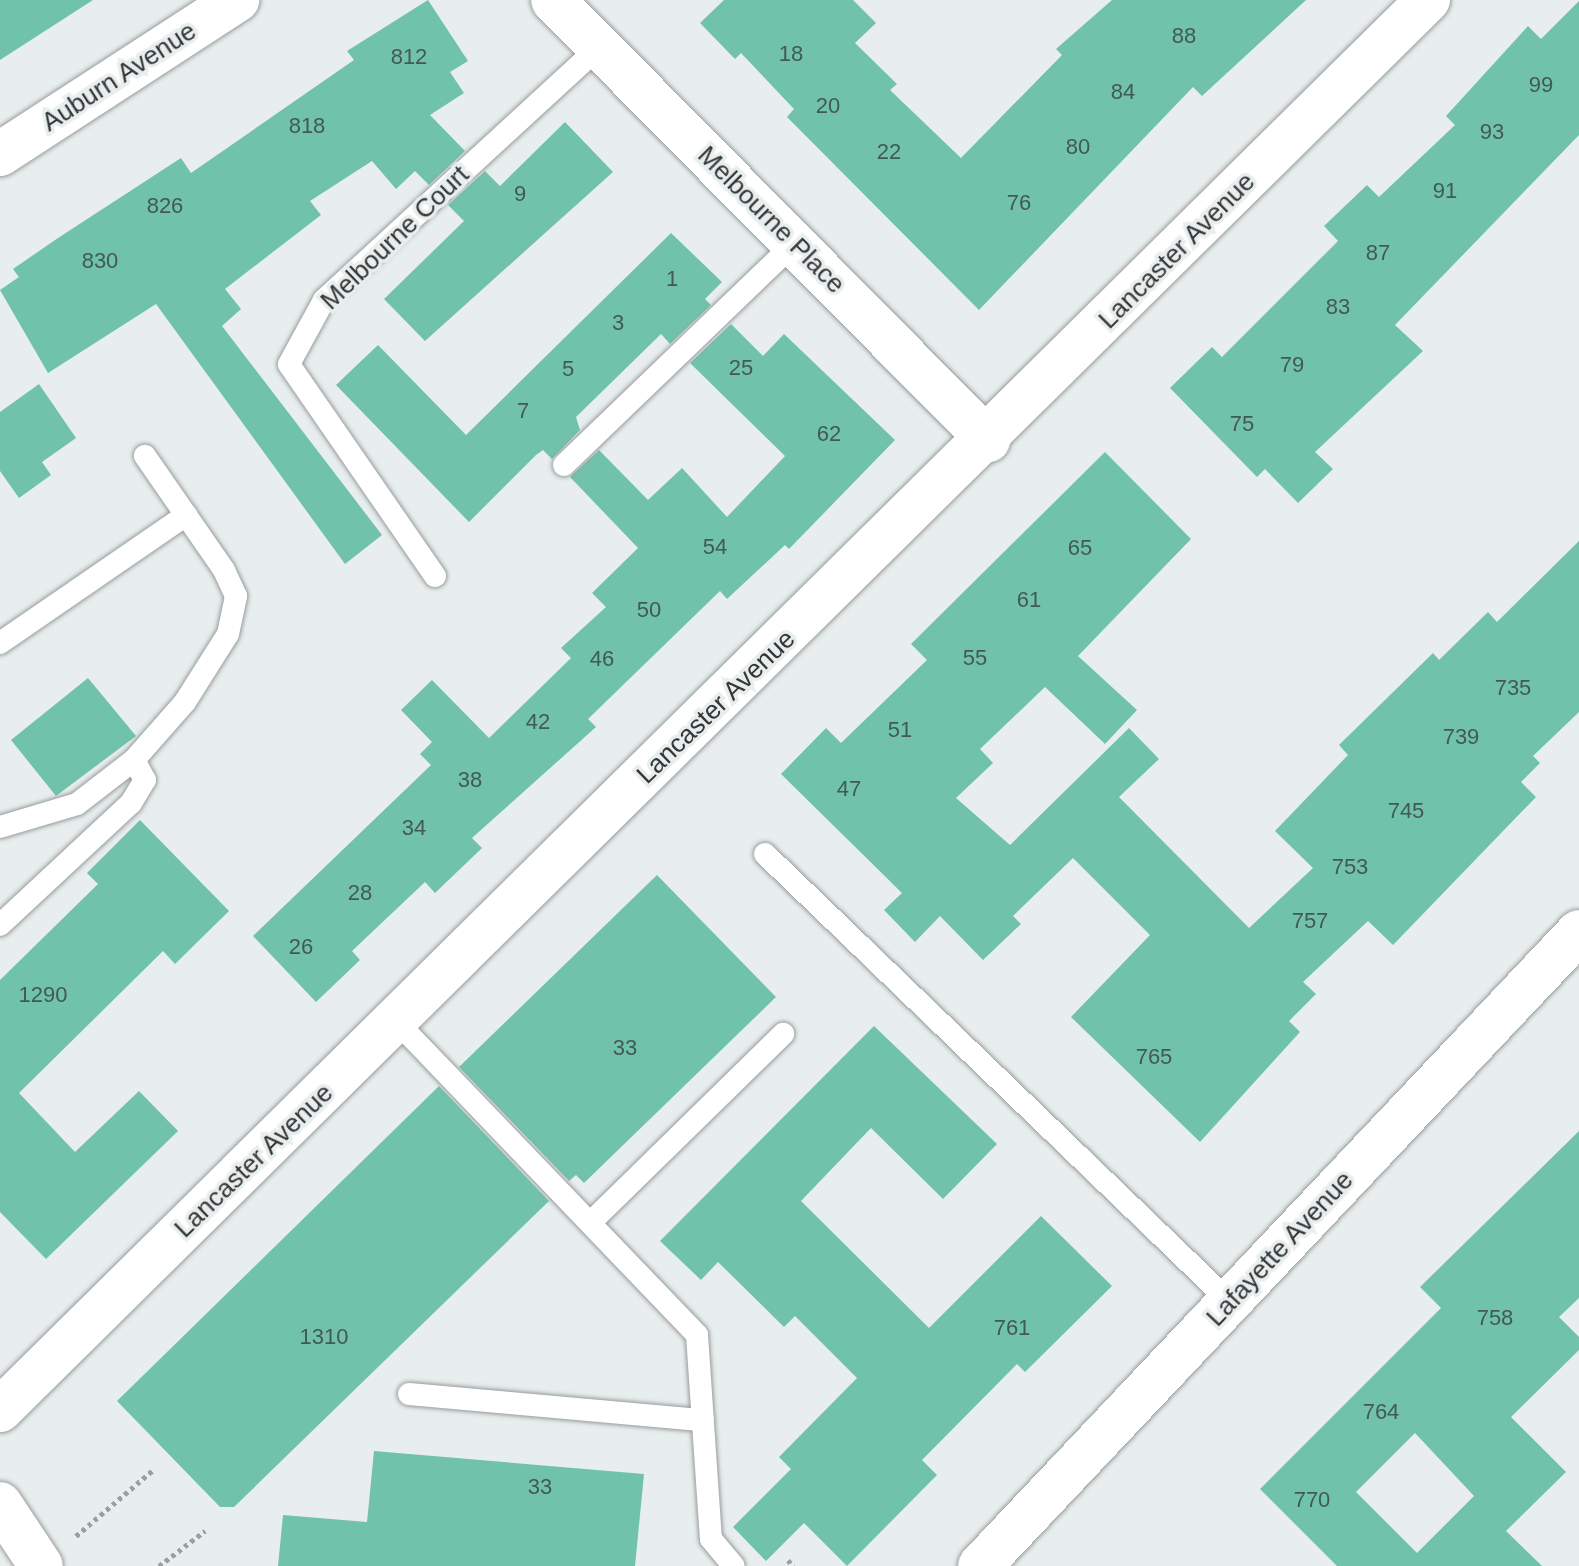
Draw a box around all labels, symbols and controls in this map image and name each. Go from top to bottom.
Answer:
street label: Auburn Avenue [36,15,202,139]
house number: 88 [1172,23,1196,49]
house number: 18 [779,41,803,67]
house number: 812 [391,44,427,70]
house number: 99 [1529,72,1553,98]
house number: 84 [1111,79,1135,105]
house number: 20 [816,93,840,119]
house number: 818 [289,113,325,139]
house number: 93 [1480,119,1504,145]
house number: 80 [1066,134,1090,160]
house number: 22 [877,139,901,165]
street label: Melbourne Place [691,140,851,300]
street label: Melbourne Court [315,160,475,316]
street label: Lancaster Avenue [1092,166,1262,336]
house number: 91 [1433,178,1457,204]
house number: 9 [514,181,526,207]
house number: 76 [1007,190,1031,216]
house number: 826 [147,193,183,219]
house number: 87 [1366,240,1390,266]
house number: 830 [82,248,118,274]
house number: 1 [666,266,678,292]
house number: 83 [1326,294,1350,320]
house number: 3 [612,310,624,336]
house number: 79 [1280,352,1304,378]
house number: 25 [729,355,753,381]
house number: 5 [562,356,574,382]
house number: 7 [517,398,529,424]
house number: 75 [1230,411,1254,437]
house number: 62 [817,421,841,447]
house number: 54 [703,534,727,560]
house number: 65 [1068,535,1092,561]
house number: 61 [1017,587,1041,613]
house number: 50 [637,597,661,623]
street label: Lancaster Avenue [630,623,802,791]
house number: 55 [963,645,987,671]
house number: 46 [590,646,614,672]
house number: 735 [1495,675,1531,701]
house number: 42 [526,709,550,735]
house number: 51 [888,717,912,743]
house number: 739 [1443,724,1479,750]
house number: 38 [458,767,482,793]
house number: 47 [837,776,861,802]
house number: 745 [1388,798,1424,824]
house number: 34 [402,815,426,841]
house number: 753 [1332,854,1368,880]
house number: 28 [348,880,372,906]
house number: 757 [1292,908,1328,934]
house number: 26 [289,934,313,960]
house number: 1290 [19,982,67,1008]
house number: 33 [613,1035,637,1061]
house number: 765 [1136,1044,1172,1070]
street label: Lancaster Avenue [168,1077,340,1245]
street label: Lafayette Avenue [1200,1165,1360,1333]
house number: 758 [1477,1305,1513,1331]
house number: 761 [994,1315,1030,1341]
house number: 1310 [300,1324,348,1350]
house number: 764 [1363,1399,1399,1425]
house number: 33 [528,1474,552,1500]
house number: 770 [1294,1487,1330,1513]

